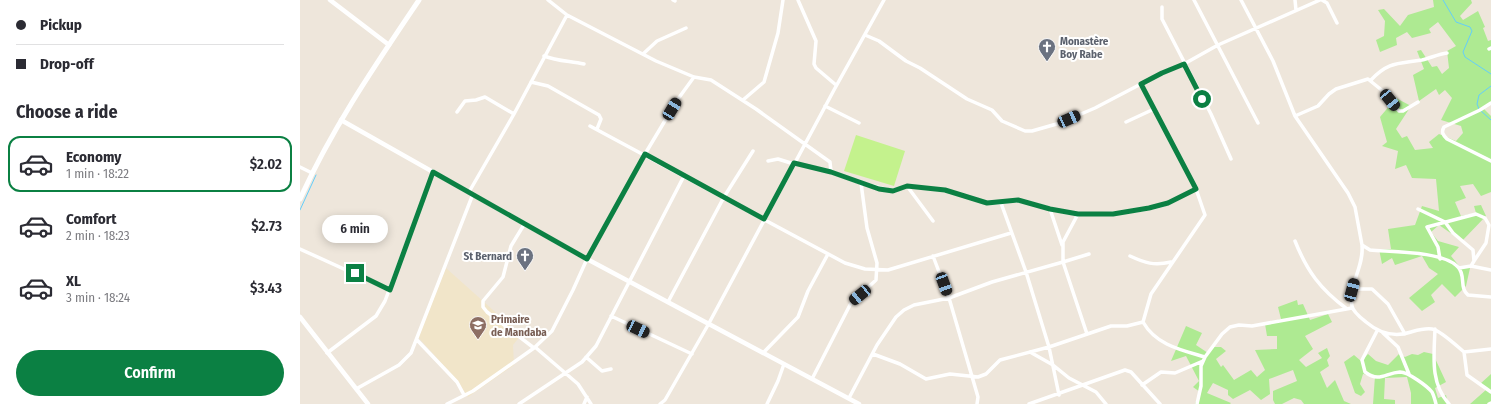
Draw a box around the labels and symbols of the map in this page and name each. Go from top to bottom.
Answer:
place label: Monastère Boy Rabe [1060,35,1109,61]
church icon: Monastère Boy Rabe [1037,37,1057,62]
car [1378,87,1402,113]
route start [1193,90,1211,108]
car [661,96,683,122]
car [1056,109,1082,129]
callout: 6 min [322,215,388,243]
church icon: St Bernard [515,246,535,271]
place label: St Bernard [463,250,512,263]
route end [346,264,364,282]
car [934,271,954,297]
car [1343,277,1361,303]
car [847,283,873,307]
place label: Primaire de Mandaba [491,313,547,339]
school or university icon: Primaire de Mandaba [468,315,488,340]
car [625,318,651,340]

